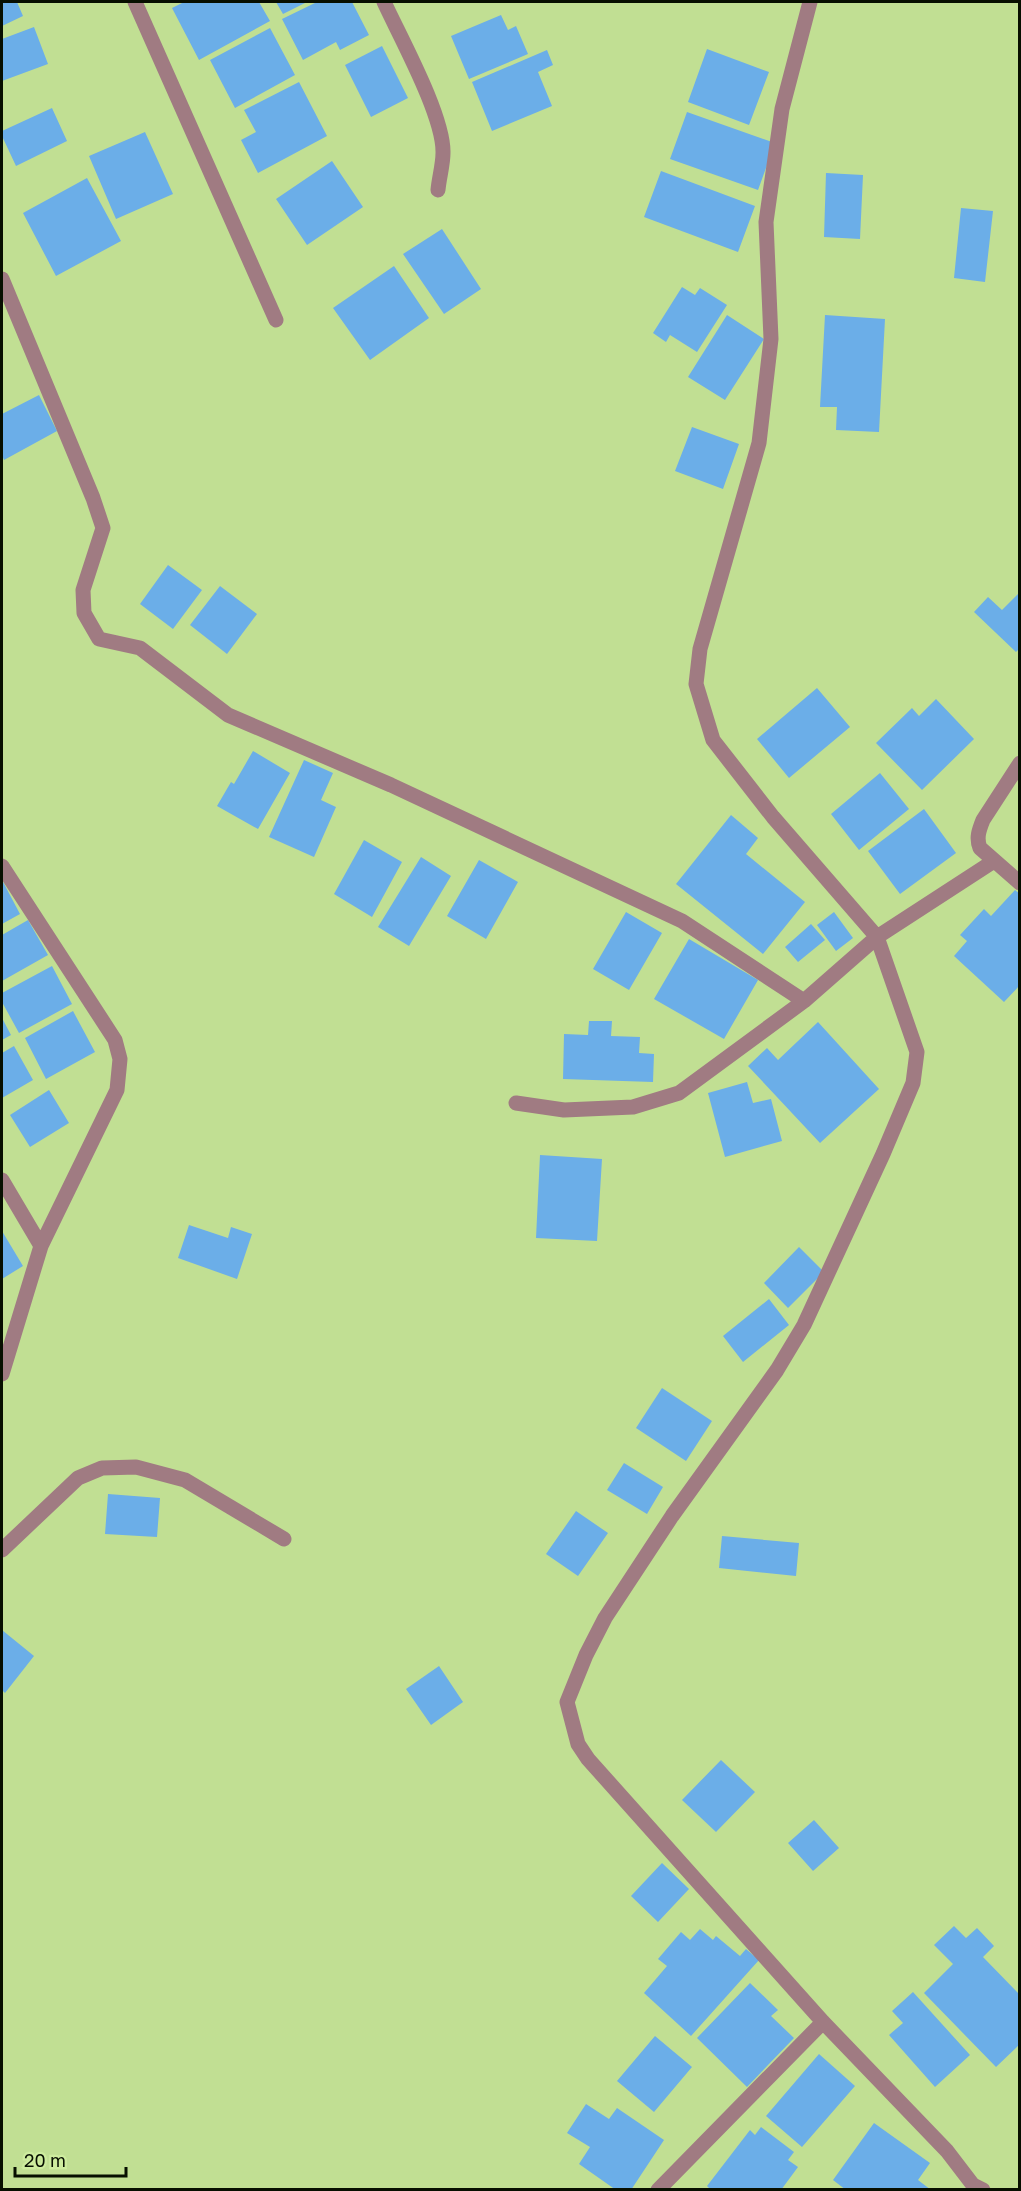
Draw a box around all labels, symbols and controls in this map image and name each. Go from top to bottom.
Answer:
scale bar [15,2140,126,2178]
text: 20 m [24,2149,66,2171]

